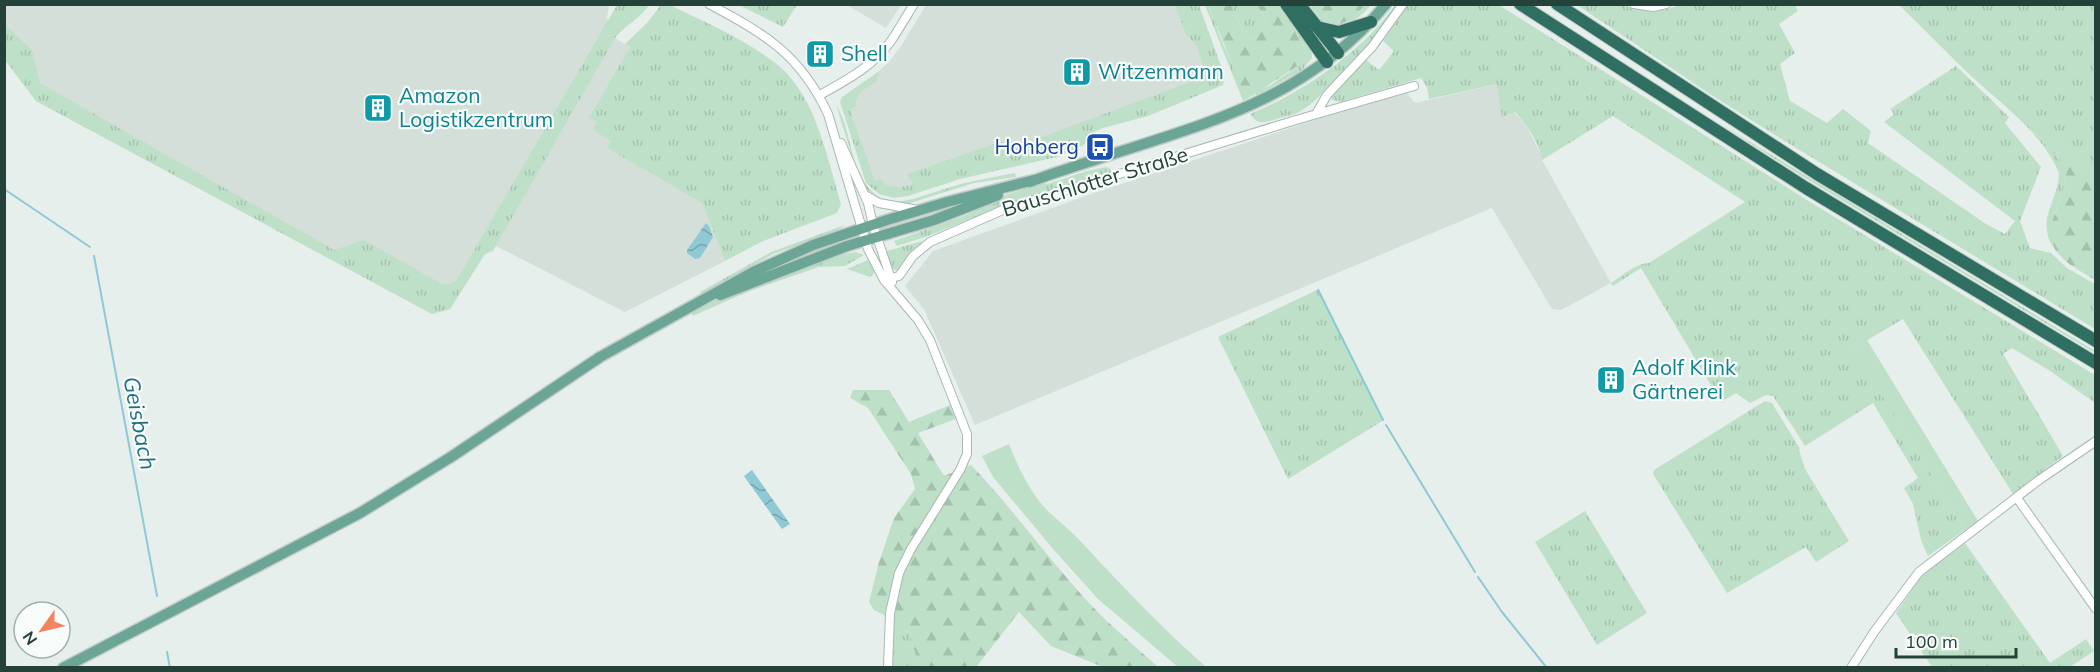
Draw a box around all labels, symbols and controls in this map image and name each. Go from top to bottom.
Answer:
building icon: Shell [804,38,836,70]
place label: Shell [841,40,888,66]
building icon: Witzenmann [1061,56,1093,88]
place label: Witzenmann [1098,58,1224,84]
place label: Amazon Logistikzentrum [399,82,553,132]
building icon: Amazon Logistikzentrum [362,92,394,124]
bus stop icon: Hohberg [1084,131,1116,163]
place label: Hohberg [994,133,1079,159]
street label: Bauschlotter Straße [999,140,1191,222]
place label: Adolf Klink Gärtnerei [1632,354,1736,404]
building icon: Adolf Klink Gärtnerei [1595,364,1627,396]
water label: Geisbach [117,374,163,472]
north arrow [12,600,72,660]
scale bar [1896,621,2016,659]
text: N [18,628,41,649]
text: 100 m [1905,630,1958,653]

